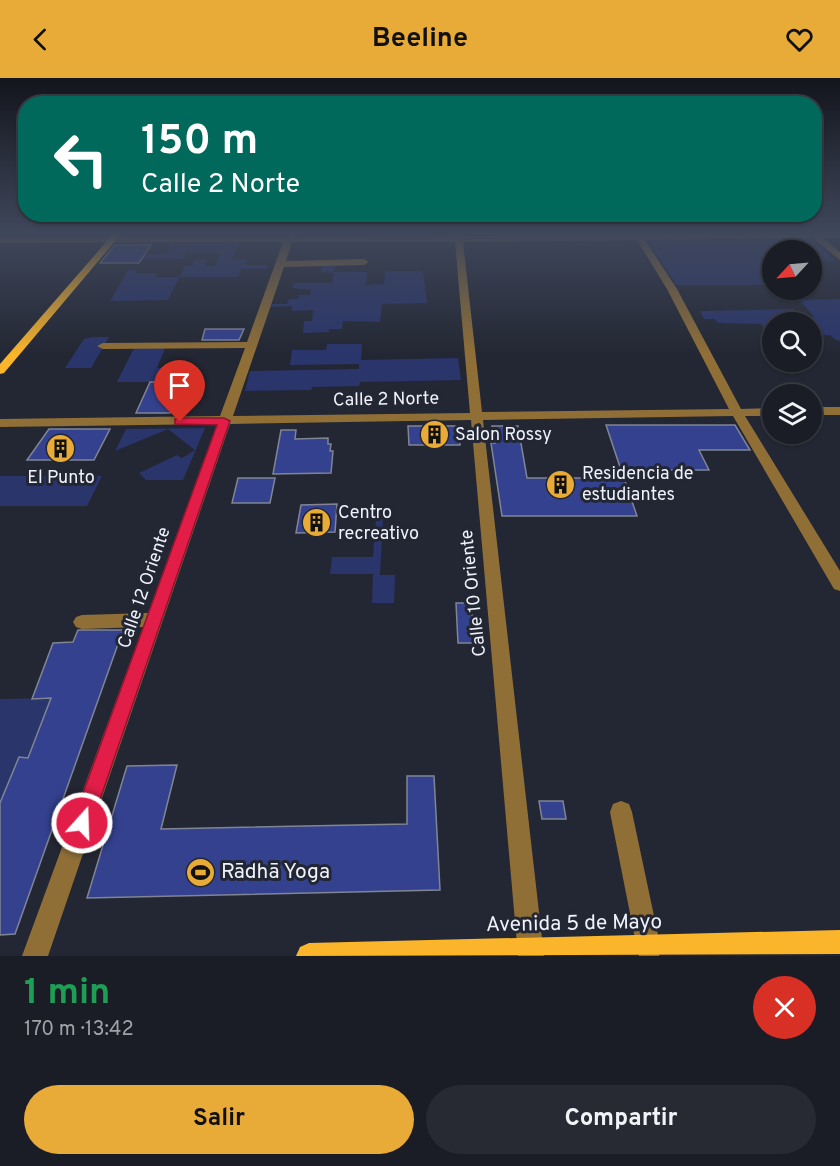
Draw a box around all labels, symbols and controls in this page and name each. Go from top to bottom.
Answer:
text: Beeline [372,22,468,56]
icon: back [24,23,57,56]
icon: heart [783,23,816,56]
text: 150 m [141,116,258,169]
icon: left [42,120,120,198]
text: Calle 2 Norte [141,168,300,202]
north arrow [762,240,822,300]
map controls [762,240,822,444]
button: search [762,312,822,372]
pin [154,360,205,422]
icon: arrive [163,369,196,402]
button: layers [762,384,822,444]
street label: Calle 2 Norte [333,388,439,412]
building icon: Salon Rossy [418,419,450,451]
place label: Salon Rossy [455,424,552,447]
building icon: El Punto [45,433,77,465]
place label: Residencia de estudiantes [582,463,694,507]
place label: El Punto [27,467,95,490]
building icon: Residencia de estudiantes [545,468,577,500]
place label: Centro recreativo [338,502,419,546]
building icon: Centro recreativo [301,507,333,539]
street label: Calle 12 Oriente [113,524,177,652]
street label: Calle 10 Oriente [456,528,492,658]
position arrow [50,791,114,855]
sports icon: Rādhā Yoga [184,856,216,888]
place label: Rādhā Yoga [221,859,330,886]
street label: Avenida 5 de Mayo [486,909,662,939]
text: 1 min [24,971,110,1017]
button: close [753,976,816,1039]
text: 170 m · 13:42 [24,1017,134,1043]
button: Salir [24,1085,414,1154]
button: Compartir [426,1085,816,1154]

